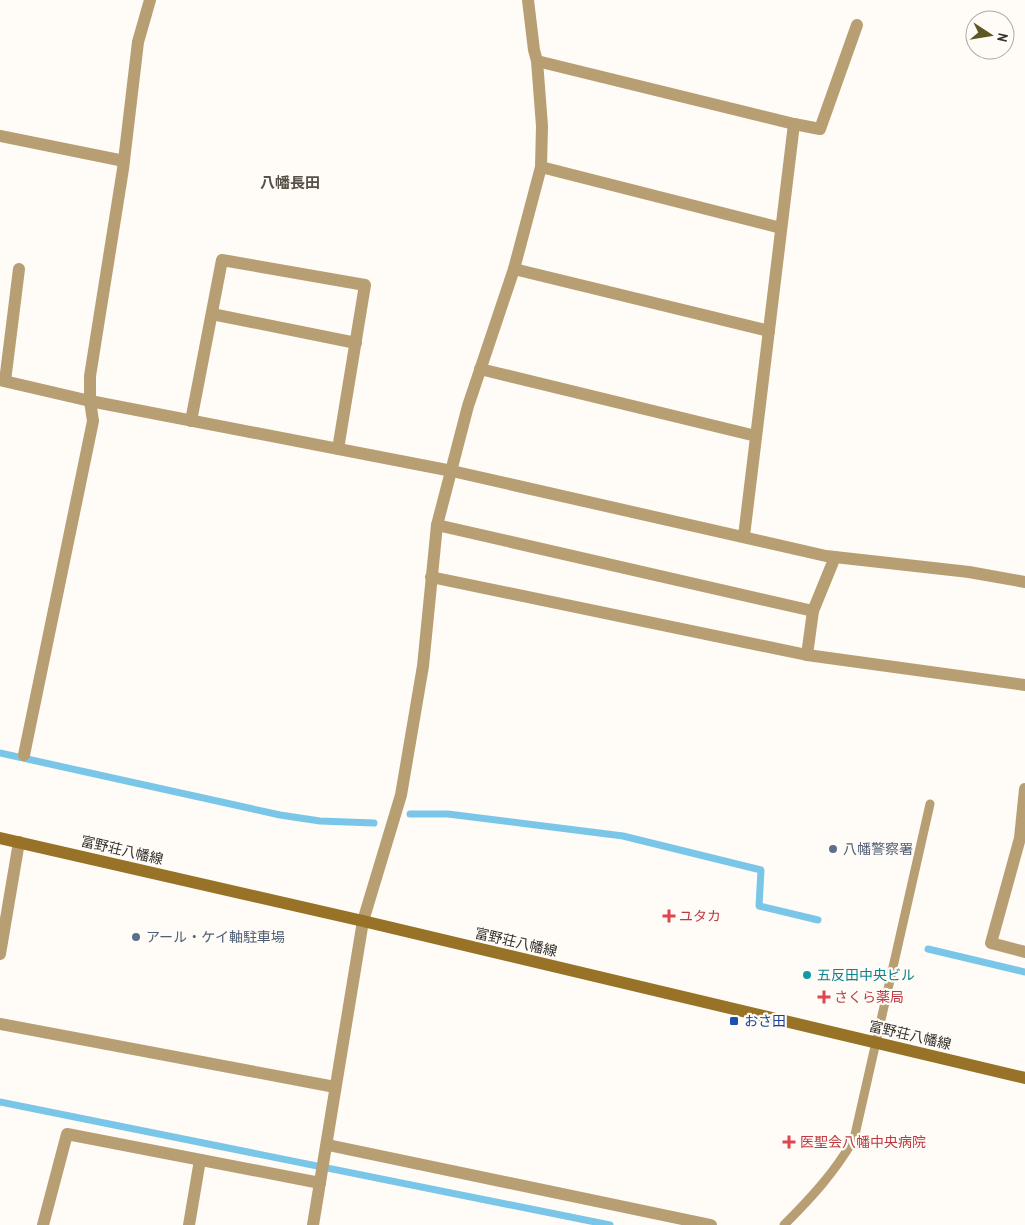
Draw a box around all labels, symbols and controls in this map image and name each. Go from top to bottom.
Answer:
north arrow [965,10,1015,60]
text: N [993,32,1012,44]
district label: 八幡長田 [260,172,320,193]
street label: 富野荘八幡線 [79,832,165,868]
place label: 八幡警察署 [843,840,913,858]
marker: 八幡警察署 [827,843,839,855]
place label: ユタカ [679,907,721,925]
marker: ユタカ [663,910,675,922]
street label: 富野荘八幡線 [473,924,559,960]
place label: アール・ケイ軸駐車場 [146,928,285,946]
marker: アール・ケイ軸駐車場 [130,931,142,943]
place label: 五反田中央ビル [817,966,915,984]
marker: 五反田中央ビル [801,969,813,981]
place label: さくら薬局 [834,988,904,1006]
marker: さくら薬局 [818,991,830,1003]
place label: おさ田 [744,1012,786,1030]
marker: おさ田 [728,1015,740,1027]
street label: 富野荘八幡線 [867,1017,953,1053]
place label: 医聖会八幡中央病院 [800,1133,926,1151]
marker: 医聖会八幡中央病院 [782,1135,796,1149]

